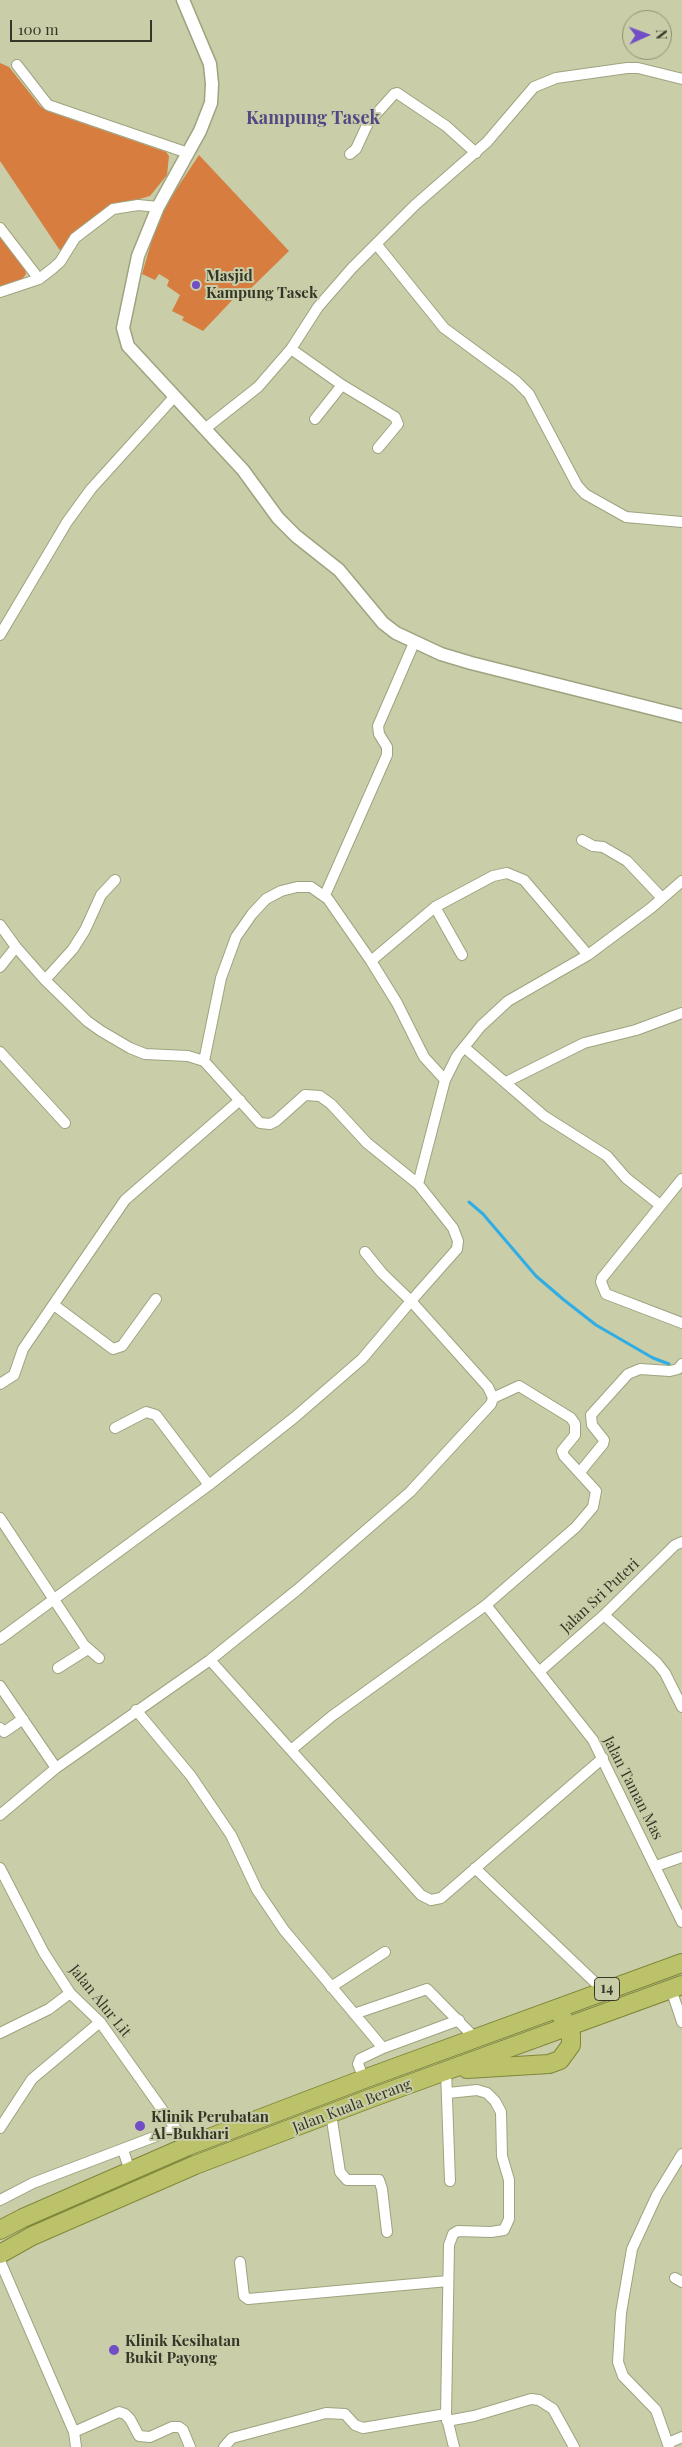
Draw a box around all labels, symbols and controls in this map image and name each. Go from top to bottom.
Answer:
scale bar [12,10,155,42]
north arrow [622,10,672,60]
text: 100 m [18,19,59,39]
text: N [652,29,671,40]
district label: Kampung Tasek [246,107,380,129]
place label: Masjid Kampung Tasek [206,267,318,302]
marker: Masjid Kampung Tasek [190,279,202,291]
street label: Jalan Sri Puteri [557,1555,643,1637]
street label: Jalan Taman Mas [599,1733,667,1843]
street label: Jalan Alur Lit [65,1961,135,2041]
road number: 14 [594,1978,620,2000]
street label: Jalan Kuala Berang [290,2075,414,2137]
place label: Klinik Perubatan Al-Bukhari [151,2108,269,2143]
marker: Klinik Perubatan Al-Bukhari [133,2119,147,2133]
place label: Klinik Kesihatan Bukit Payong [125,2332,240,2367]
marker: Klinik Kesihatan Bukit Payong [107,2343,121,2357]

